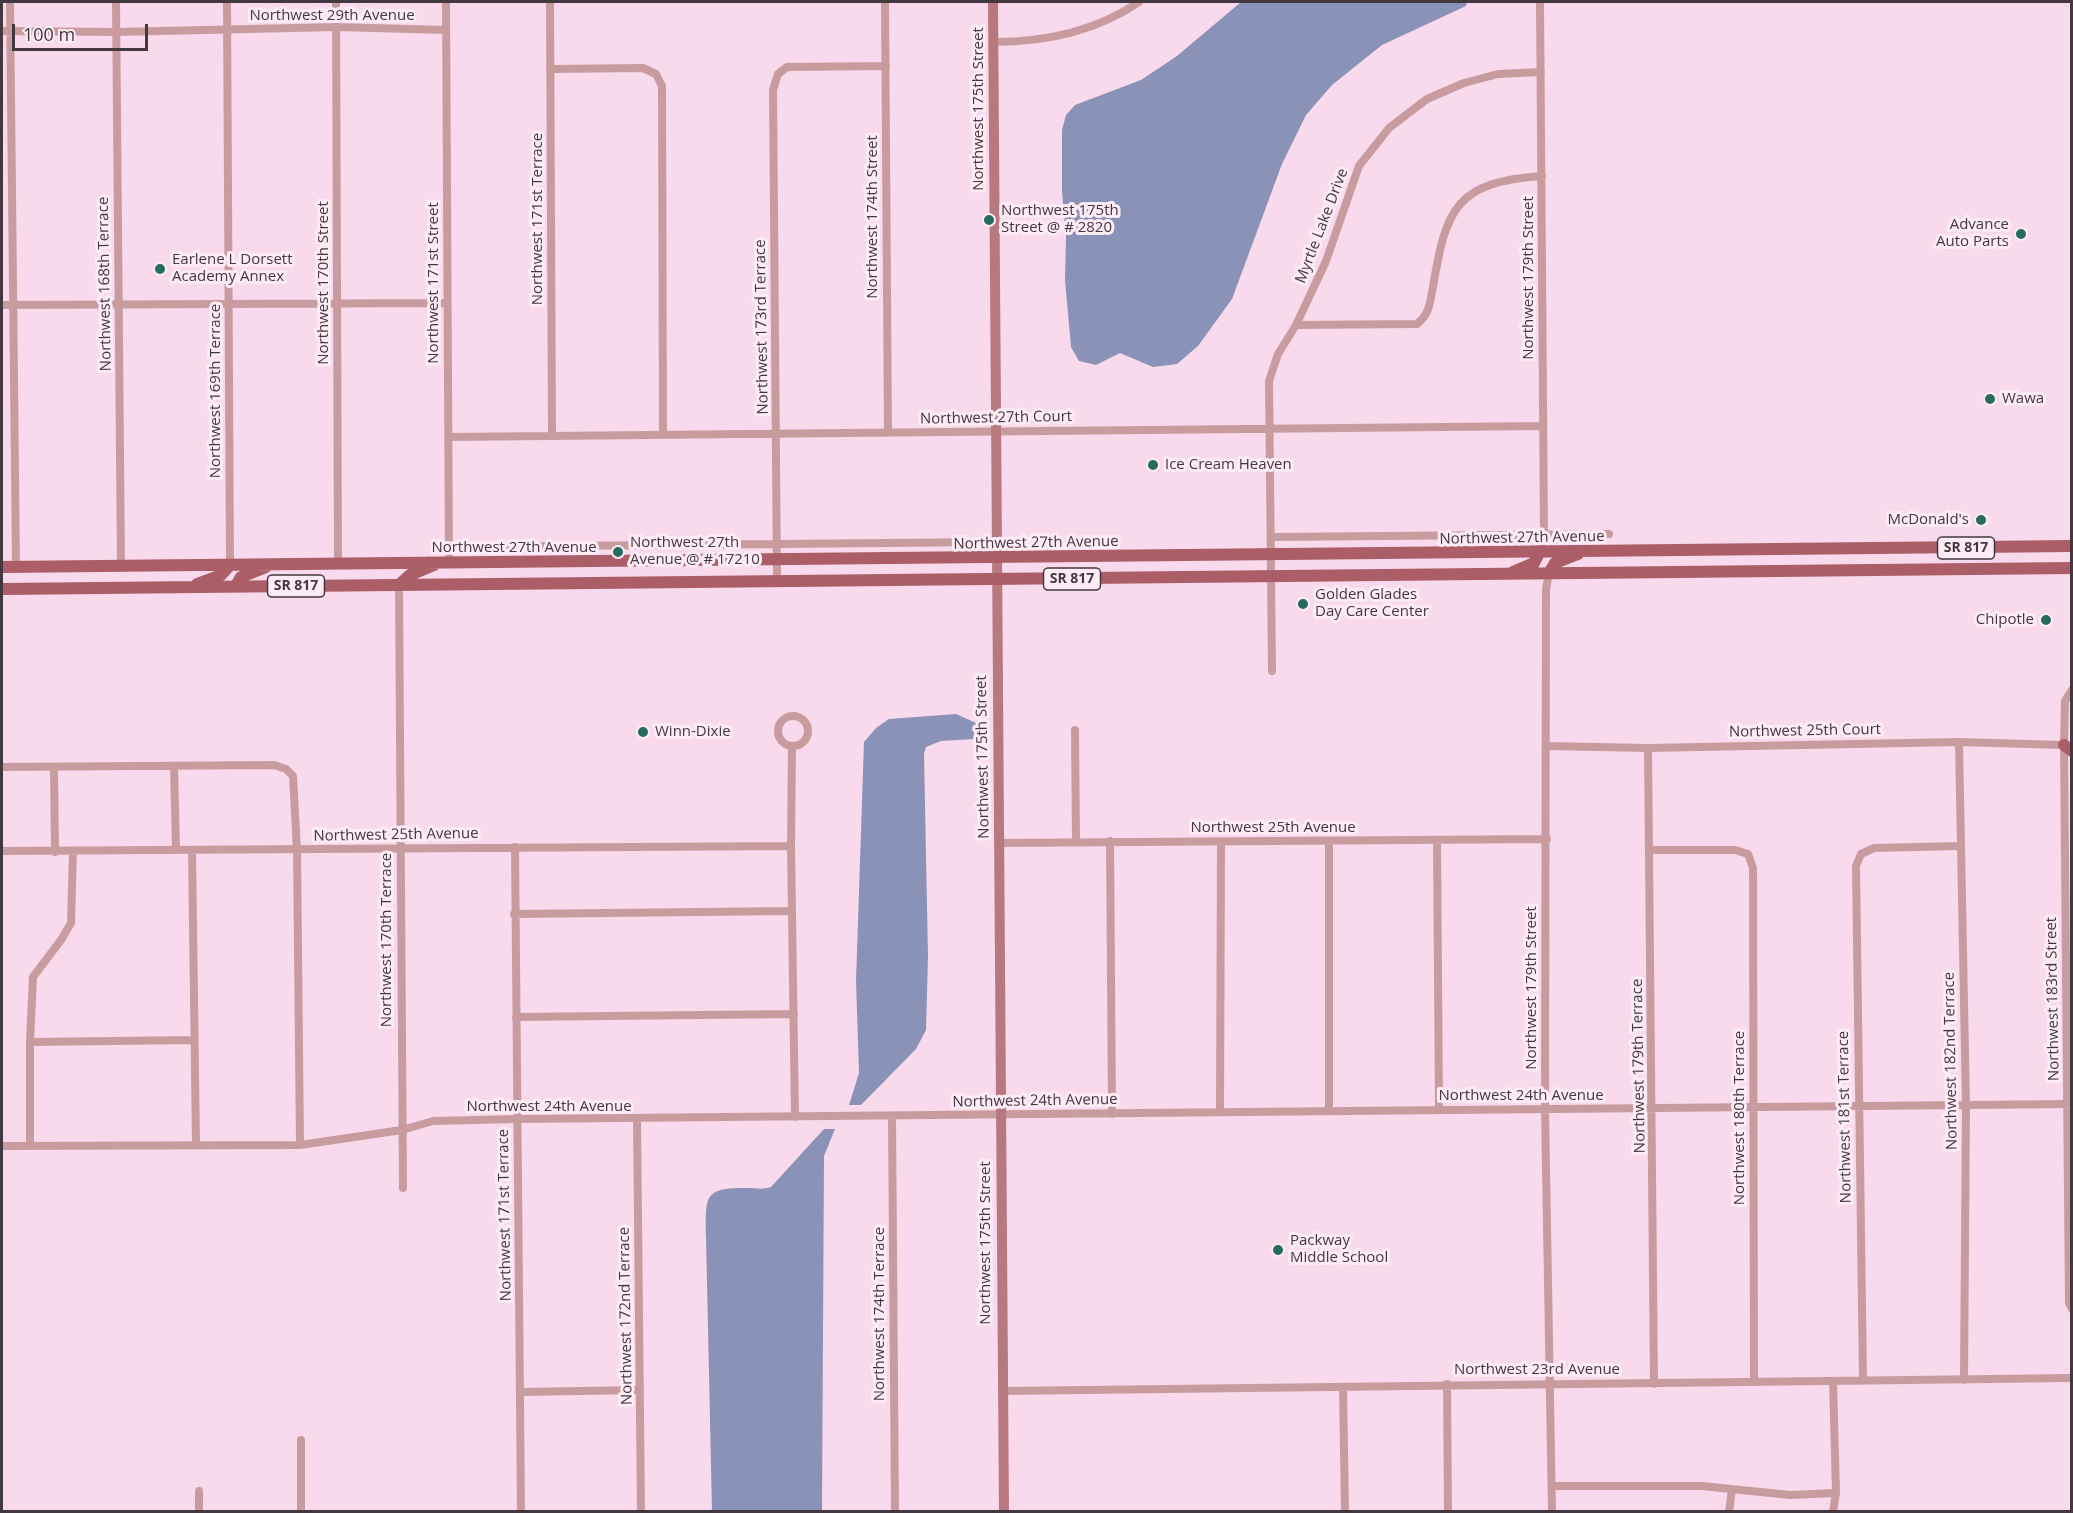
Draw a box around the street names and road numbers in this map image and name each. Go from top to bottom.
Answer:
street label: Northwest 29th Avenue [249,7,415,25]
street label: Northwest 175th Street [970,27,988,191]
street label: Northwest 171st Terrace [529,133,547,305]
street label: Northwest 174th Street [864,135,882,299]
street label: Myrtle Lake Drive [1292,166,1352,286]
street label: Northwest 179th Street [1520,196,1538,360]
street label: Northwest 168th Terrace [94,197,116,371]
street label: Northwest 170th Street [315,201,333,365]
street label: Northwest 171st Street [425,202,443,364]
street label: Northwest 173rd Terrace [751,239,773,415]
street label: Northwest 169th Terrace [207,304,225,478]
street label: Northwest 27th Court [920,408,1072,428]
street label: Northwest 27th Avenue [1439,528,1605,548]
street label: Northwest 27th Avenue [953,533,1119,553]
road number: SR 817 [1938,537,1994,559]
street label: Northwest 27th Avenue [431,539,597,557]
road number: SR 817 [1044,568,1100,590]
road number: SR 817 [268,575,324,597]
street label: Northwest 175th Street [973,675,993,839]
street label: Northwest 25th Court [1729,721,1881,741]
street label: Northwest 25th Avenue [1190,819,1356,837]
street label: Northwest 25th Avenue [313,825,479,845]
street label: Northwest 170th Terrace [378,853,396,1027]
street label: Northwest 179th Street [1523,906,1541,1070]
street label: Northwest 183rd Street [2043,917,2063,1081]
street label: Northwest 182nd Terrace [1940,972,1962,1150]
street label: Northwest 179th Terrace [1628,979,1650,1153]
street label: Northwest 180th Terrace [1731,1031,1749,1205]
street label: Northwest 181st Terrace [1834,1031,1856,1203]
street label: Northwest 24th Avenue [1438,1087,1604,1105]
street label: Northwest 24th Avenue [952,1091,1118,1111]
street label: Northwest 24th Avenue [466,1098,632,1116]
street label: Northwest 171st Terrace [494,1129,516,1301]
street label: Northwest 175th Street [977,1161,995,1325]
street label: Northwest 172nd Terrace [615,1227,637,1405]
street label: Northwest 174th Terrace [871,1227,889,1401]
street label: Northwest 23rd Avenue [1454,1361,1620,1379]

